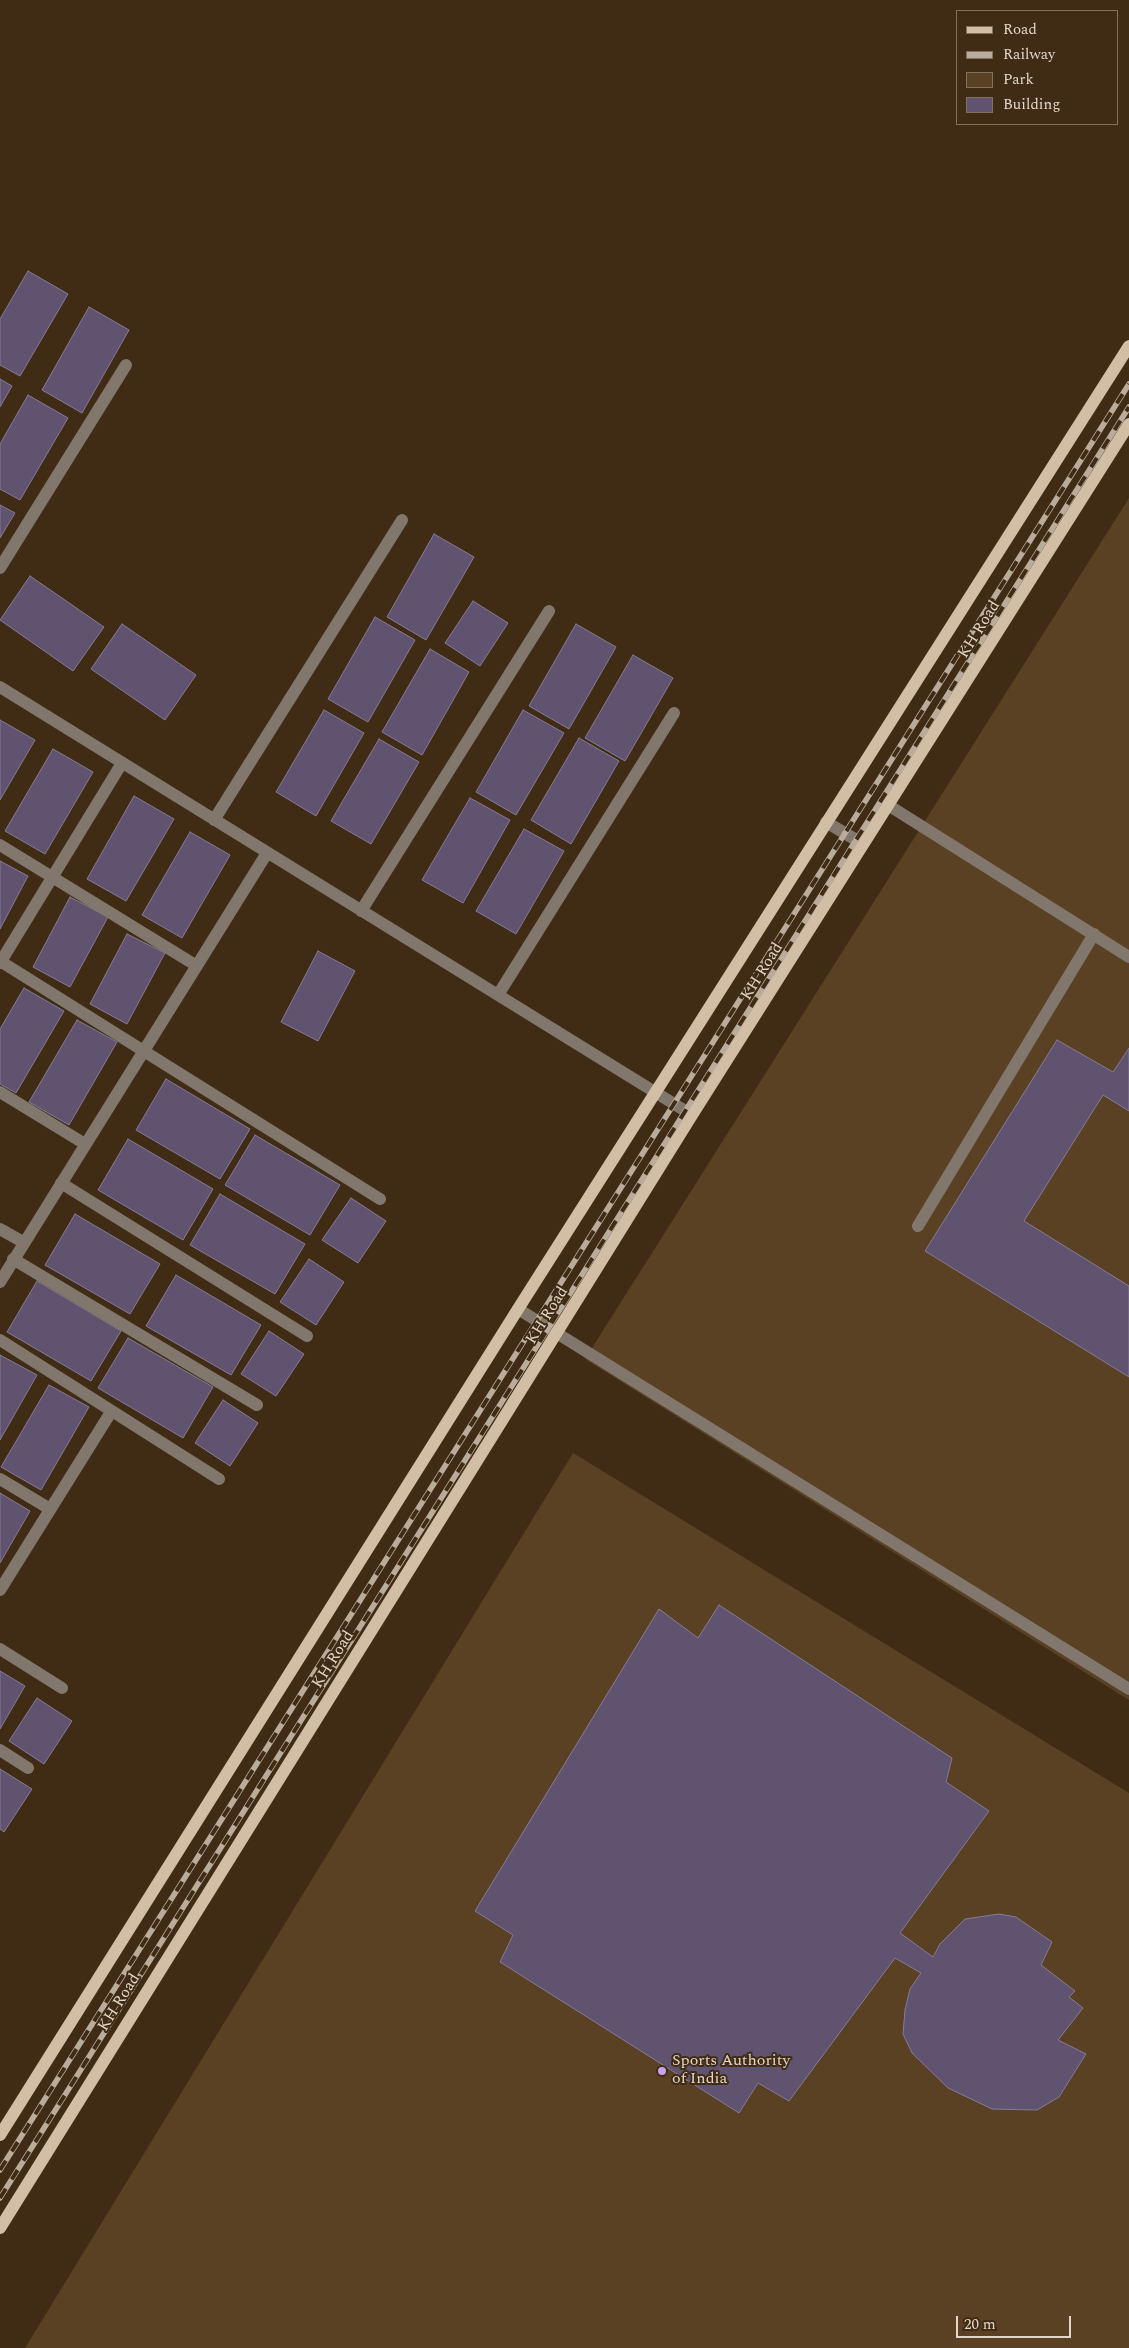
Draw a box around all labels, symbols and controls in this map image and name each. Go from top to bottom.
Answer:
legend [956,10,1119,125]
text: Road [1003,18,1037,41]
text: Railway [1003,43,1055,66]
text: Park [1003,68,1034,91]
text: Building [1003,93,1060,116]
street label: KH Road [955,598,1005,662]
street label: KH Road [738,940,788,1004]
street label: KH Road [523,1284,573,1348]
street label: KH Road [309,1628,359,1692]
street label: KH Road [95,1971,145,2035]
place label: Sports Authority of India [672,2052,790,2090]
marker: Sports Authority of India [656,2065,668,2077]
scale bar [959,2306,1074,2338]
text: 20 m [964,2313,996,2336]

